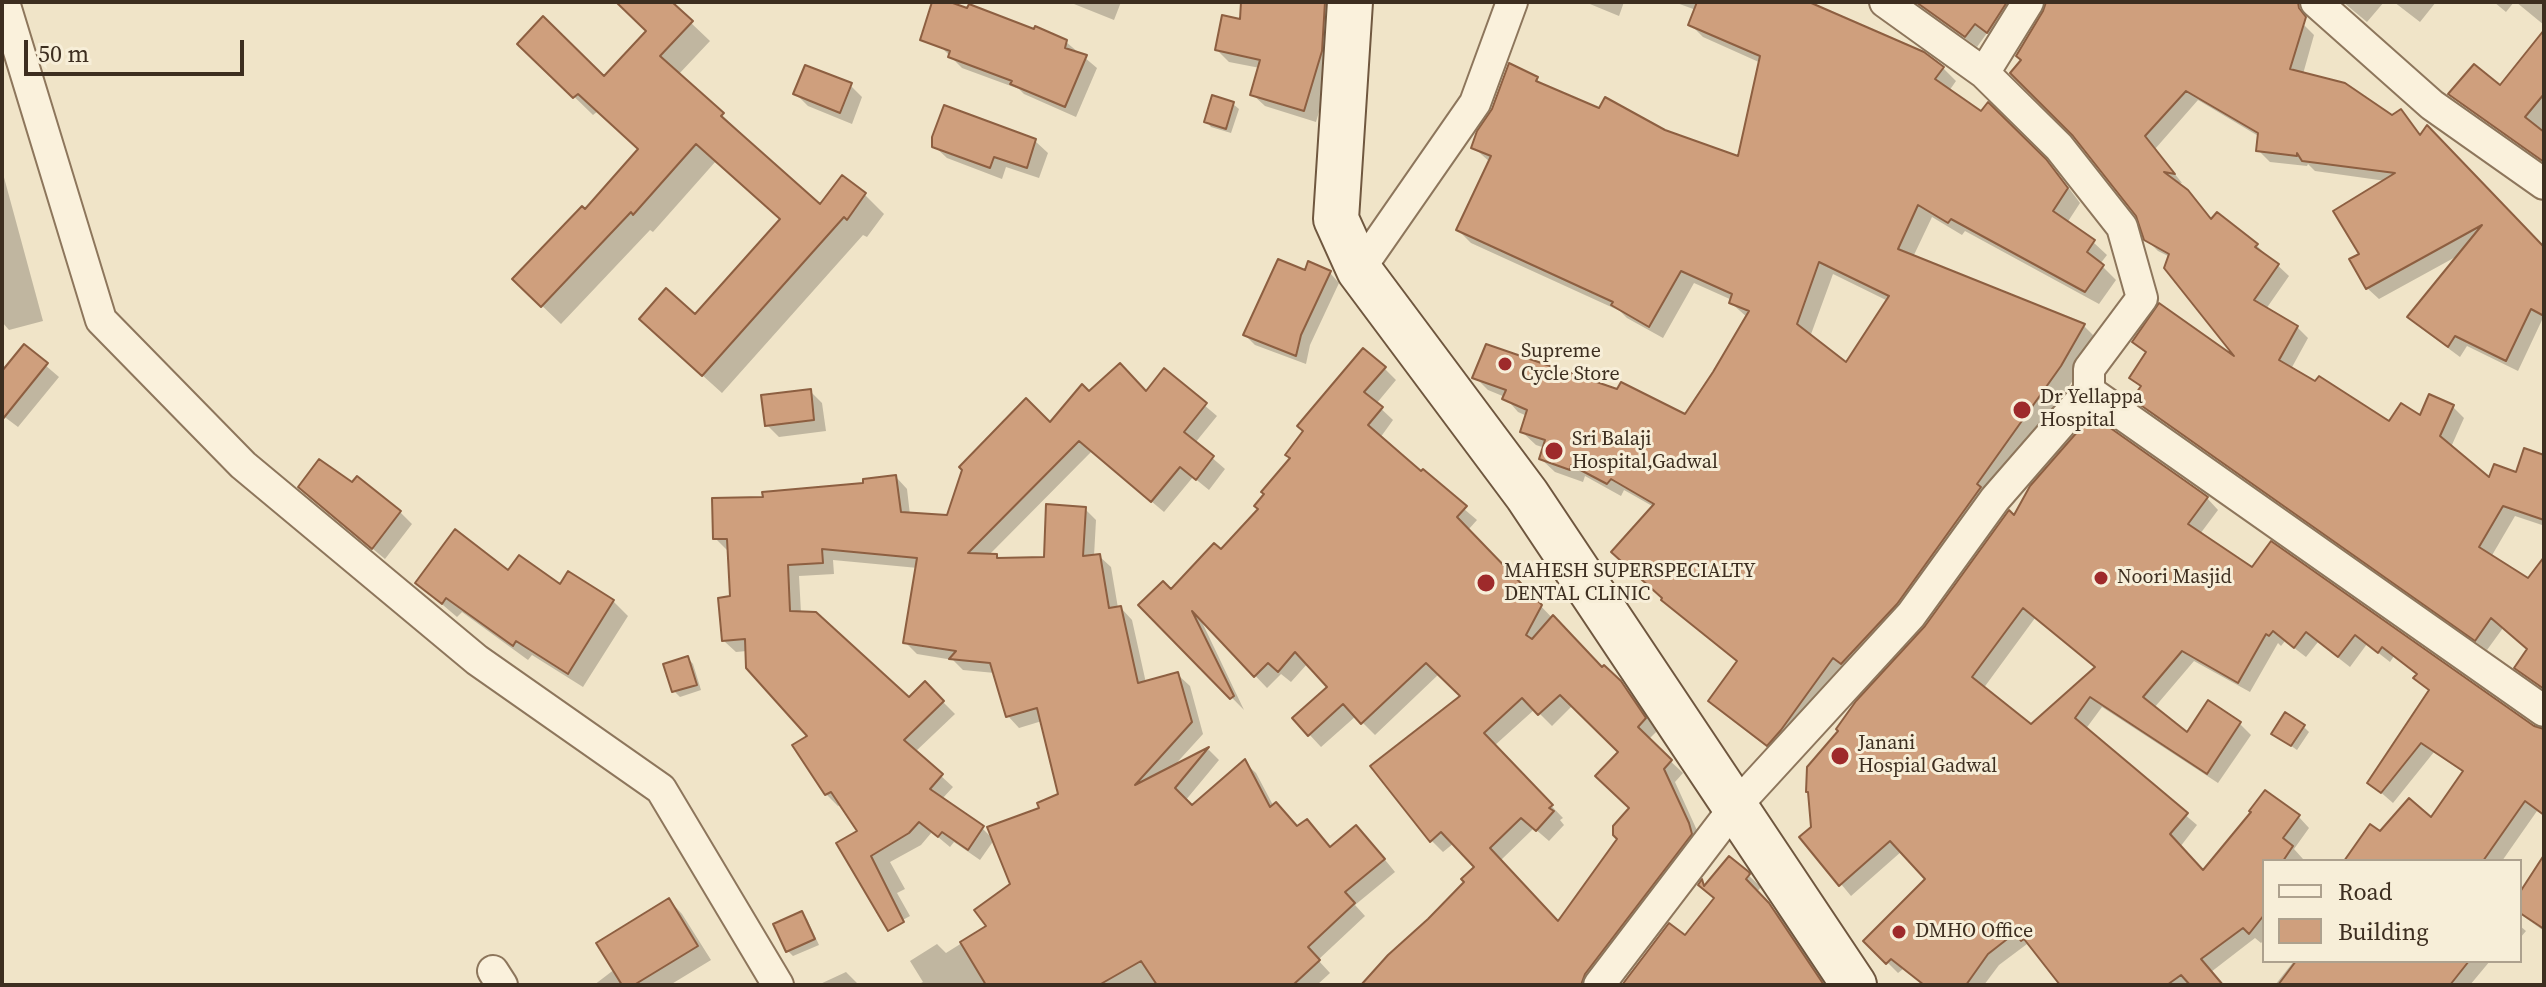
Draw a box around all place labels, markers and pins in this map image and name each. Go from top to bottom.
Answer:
place label: Supreme Cycle Store [1521,340,1620,387]
marker: Supreme Cycle Store [1496,355,1514,373]
place label: Dr Yellappa Hospital [2040,386,2143,433]
marker: Dr Yellappa Hospital [2011,399,2033,421]
place label: Sri Balaji Hospital,Gadwal [1572,428,1718,475]
marker: Sri Balaji Hospital,Gadwal [1543,440,1565,462]
place label: MAHESH SUPERSPECIALTY DENTAL CLINIC [1504,560,1756,607]
place label: Noori Masjid [2117,566,2232,590]
marker: Noori Masjid [2092,569,2110,587]
marker: MAHESH SUPERSPECIALTY DENTAL CLINIC [1475,572,1497,594]
place label: Janani Hospial Gadwal [1858,732,1997,779]
marker: Janani Hospial Gadwal [1829,745,1851,767]
place label: DMHO Office [1915,920,2033,944]
marker: DMHO Office [1890,923,1908,941]

